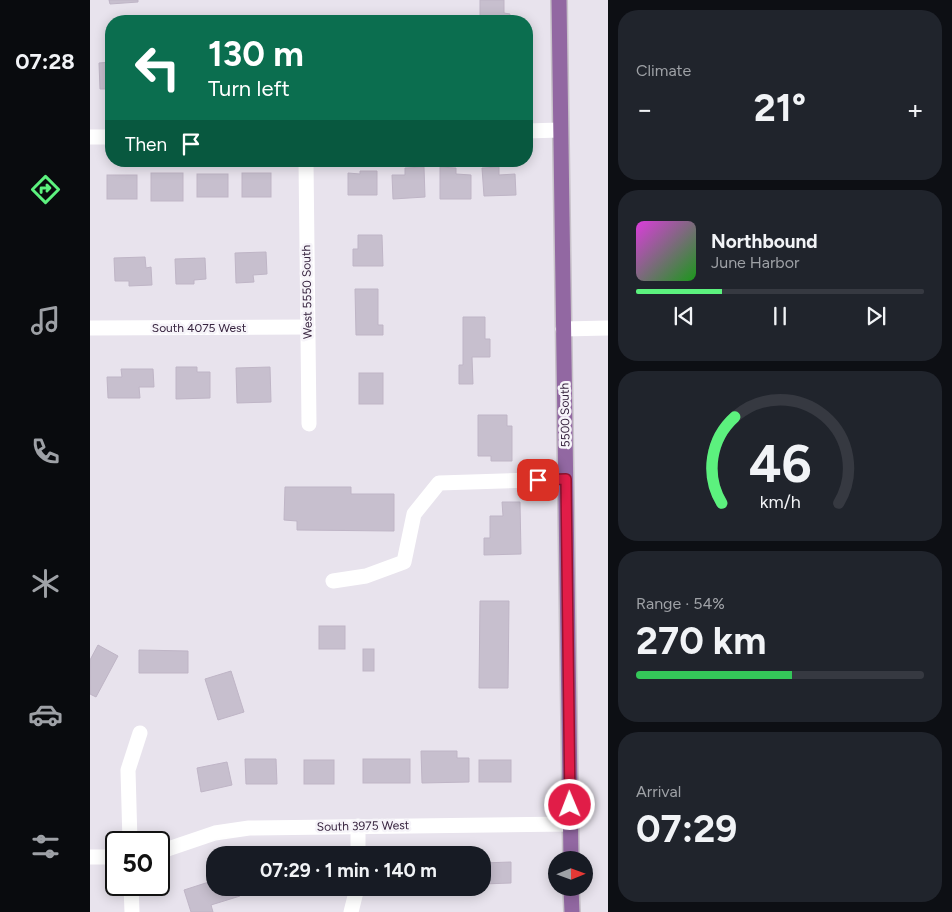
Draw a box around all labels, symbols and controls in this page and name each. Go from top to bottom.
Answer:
text: 130 m [208,33,304,75]
icon: left [125,35,190,100]
text: 07:28 [15,48,75,75]
text: Climate [636,61,691,80]
text: Turn left [208,75,290,102]
text: 21° [754,85,806,131]
text: − [636,92,653,126]
text: + [907,92,924,126]
icon: arrive [177,130,205,158]
text: Then [125,133,167,156]
icon: directions [28,172,63,207]
text: Northbound [711,230,818,253]
street label: West 5550 South [299,244,315,339]
text: June Harbor [711,253,799,272]
icon: previous [670,302,698,330]
icon: pause [766,302,794,330]
icon: next [862,302,890,330]
icon: music [28,303,63,338]
street label: South 4075 West [152,321,247,335]
street label: 5500 South [557,382,573,447]
text: 46 [748,433,812,495]
icon: phone [28,434,63,469]
pin [517,459,559,501]
icon: arrive [524,466,552,494]
text: km/h [760,491,800,512]
icon: climate [28,566,63,601]
text: Range · 54% [636,594,725,613]
text: 270 km [636,618,766,664]
icon: car [28,697,63,732]
position arrow [543,778,595,830]
text: Arrival [636,782,681,801]
text: 07:29 [636,806,737,852]
street label: South 3975 West [317,818,410,834]
icon: filters [28,829,63,864]
speed limit sign: 50 [105,831,170,896]
north arrow [548,851,592,896]
map controls [548,851,593,896]
text: 07:29 · 1 min · 140 m [260,859,437,882]

